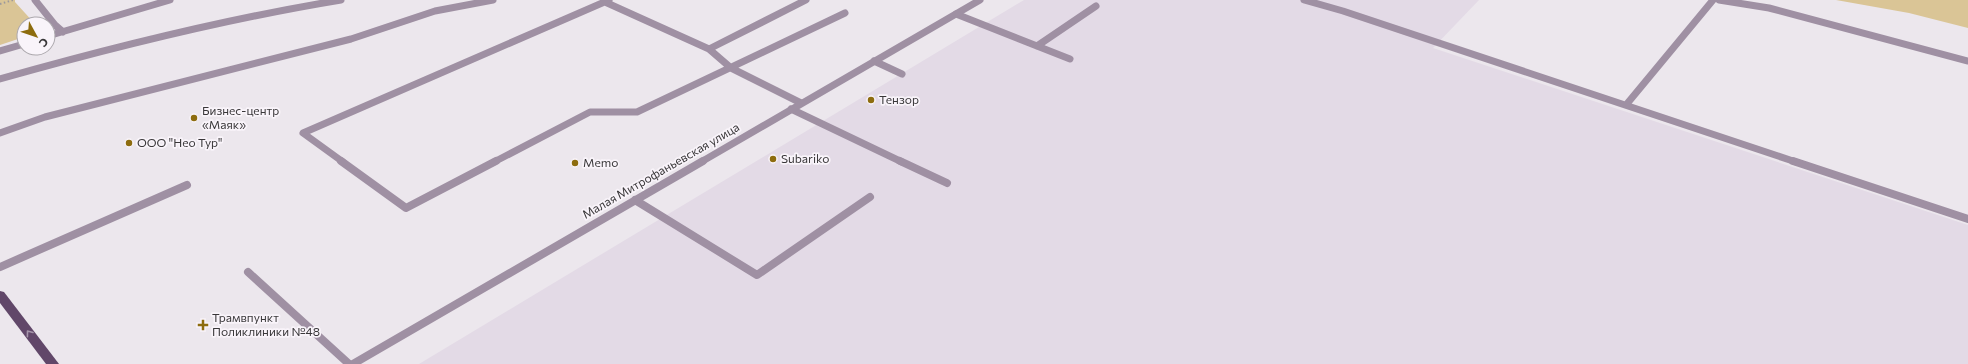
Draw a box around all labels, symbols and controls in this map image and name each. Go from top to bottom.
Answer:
north arrow [16,16,56,56]
text: С [36,36,51,50]
place label: Тензор [879,92,919,106]
marker: Тензор [866,95,876,105]
place label: Бизнес-центр «Маяк» [202,103,279,131]
marker: Бизнес-центр «Маяк» [189,113,199,123]
street label: Малая Митрофаньевская улица [580,119,741,221]
place label: ООО "Нео Тур" [137,135,223,149]
marker: ООО "Нео Тур" [124,138,134,148]
place label: Subariko [781,151,829,165]
marker: Subariko [768,154,778,164]
place label: Memo [583,155,618,169]
marker: Memo [570,158,580,168]
place label: Трамвпункт Поликлиники №48 [212,310,320,338]
marker: Трамвпункт Поликлиники №48 [197,319,209,331]
one-way arrow [26,330,34,337]

